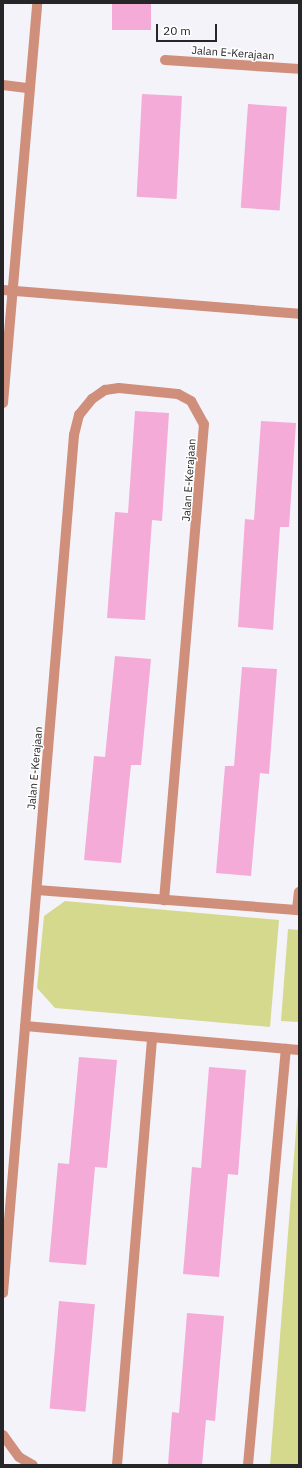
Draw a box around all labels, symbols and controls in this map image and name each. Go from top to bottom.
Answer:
scale bar [158,16,219,42]
text: 20 m [163,23,191,38]
street label: Jalan E-Kerajaan [191,44,275,62]
street label: Jalan E-Kerajaan [180,438,198,522]
street label: Jalan E-Kerajaan [25,726,45,810]

